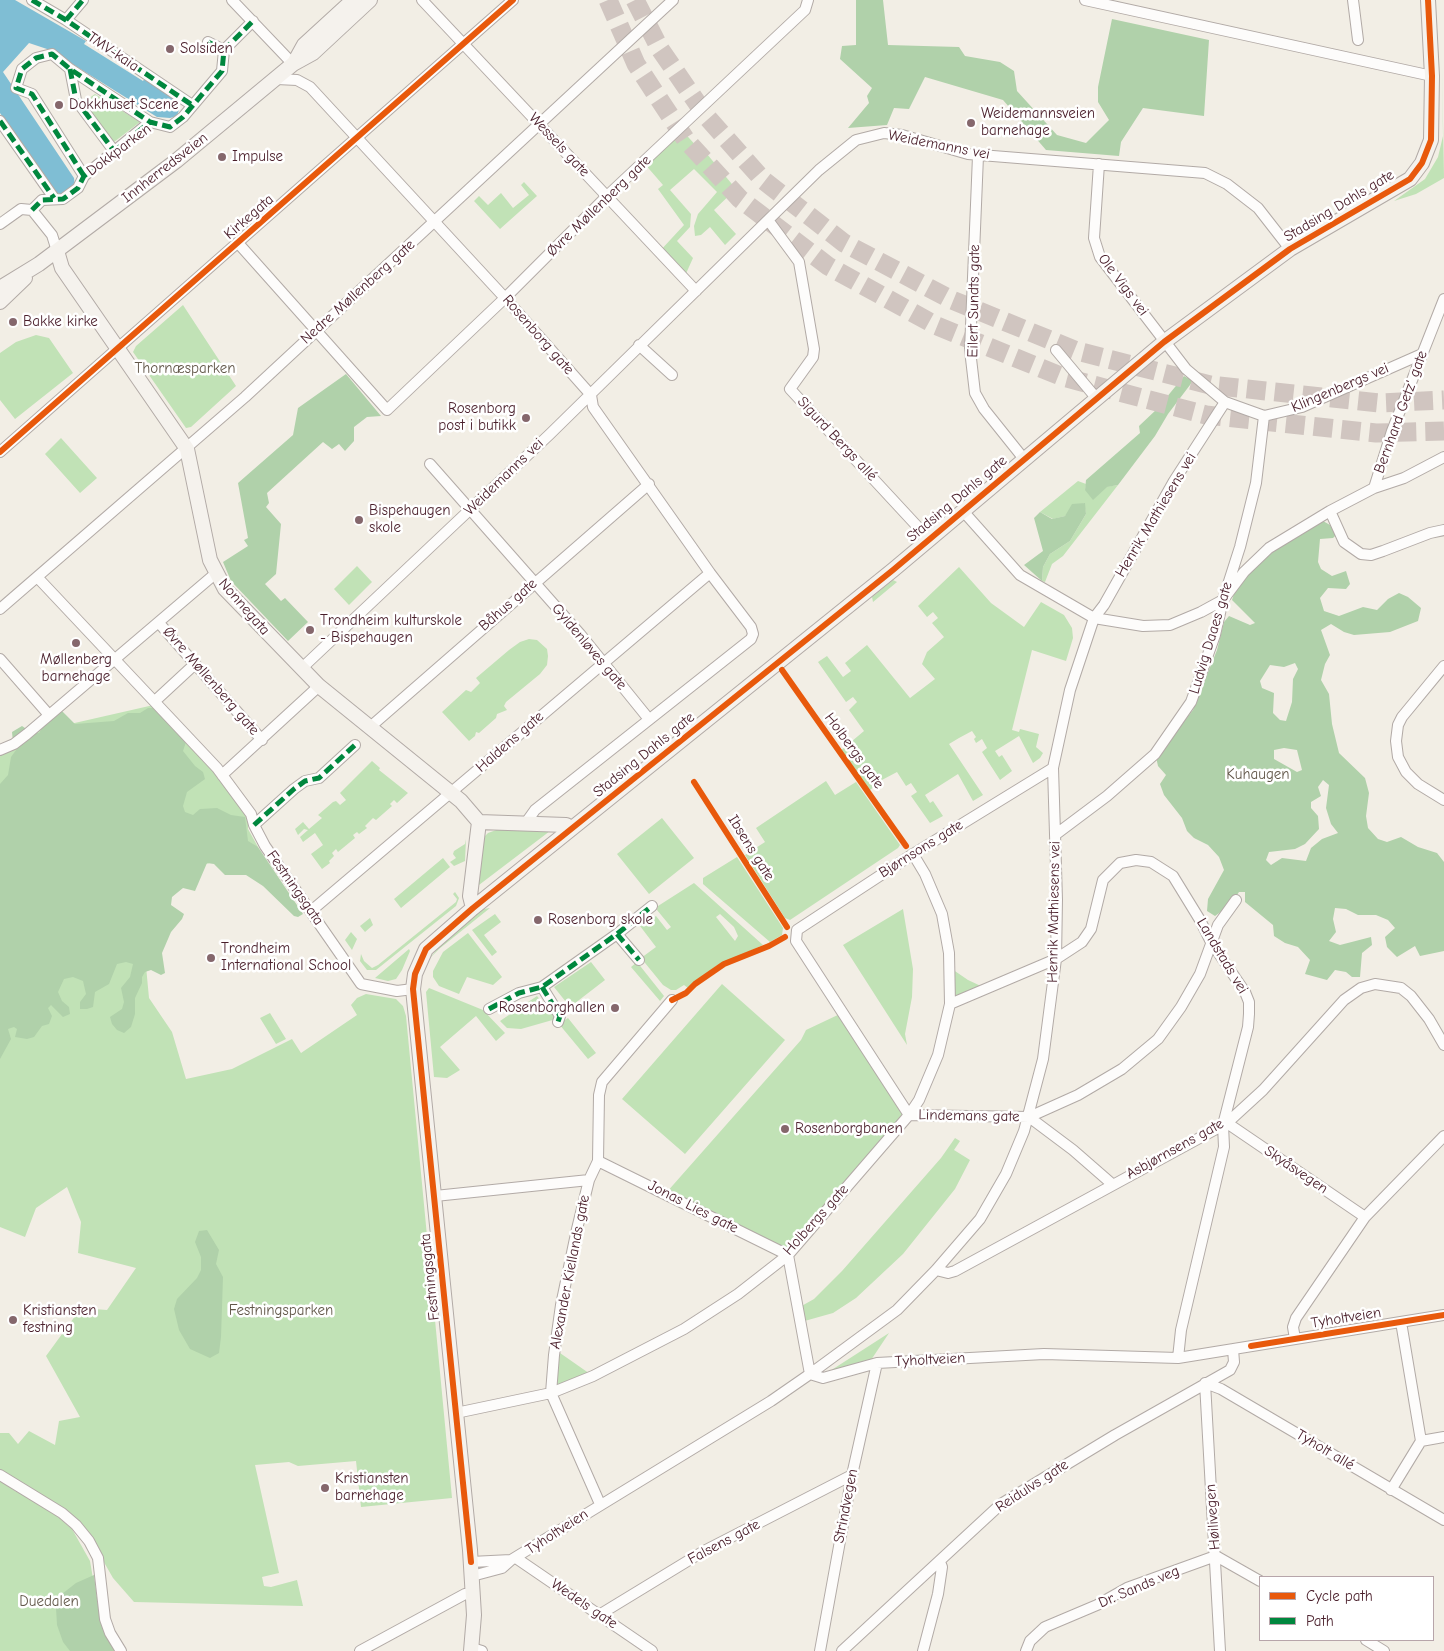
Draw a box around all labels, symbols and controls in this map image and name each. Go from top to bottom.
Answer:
street label: TMV-kaia [84,28,142,76]
place label: Solsiden [180,40,233,58]
marker: Solsiden [164,43,176,55]
place label: Dokkhuset Scene [69,96,178,114]
marker: Dokkhuset Scene [53,99,65,111]
place label: Weidemannsveien barnehage [981,105,1095,140]
street label: Wessels gate [525,109,593,181]
marker: Weidemannsveien barnehage [965,117,977,129]
street label: Dokkparken [83,120,155,180]
street label: Weidemanns vei [887,126,991,164]
street label: Innherredsveien [118,129,212,207]
place label: Impulse [232,148,283,166]
marker: Impulse [216,151,228,163]
street label: Øvre Møllenberg gate [543,152,655,260]
street label: Stadsing Dahls gate [1281,166,1397,246]
street label: Kirkegata [221,191,277,243]
street label: Nedre Møllenberg gate [297,236,419,348]
street label: Eilert Sundts gate [964,244,984,358]
street label: Ole Vigs vei [1094,250,1152,320]
street label: Rosenborg gate [498,291,578,379]
place label: Bakke kirke [23,313,98,331]
marker: Bakke kirke [7,316,19,328]
street label: Bernhard Getz' gate [1370,348,1432,476]
street label: Klingenbergs vei [1288,359,1392,417]
park label: Thornæsparken [134,360,236,378]
street label: Sigurd Bergs allé [793,393,881,485]
place label: Rosenborg post i butikk [438,400,516,435]
marker: Rosenborg post i butikk [520,412,532,424]
street label: Weidemanns vei [461,435,547,519]
street label: Henrik Mathiesens vei [1112,450,1200,580]
street label: Stadsing Dahls gate [903,452,1011,546]
place label: Bispehaugen skole [369,502,451,537]
marker: Bispehaugen skole [353,514,365,526]
street label: Nonnegata [215,575,273,639]
street label: Båhus gate [475,575,541,635]
street label: Ludvig Daaes gate [1185,580,1237,696]
street label: Gyldenløves gate [548,600,630,694]
place label: Trondheim kulturskole - Bispehaugen [320,612,462,647]
street label: Øvre Møllenberg gate [159,623,263,739]
marker: Trondheim kulturskole - Bispehaugen [304,624,316,636]
marker: Møllenberg barnehage [70,637,82,649]
place label: Møllenberg barnehage [40,651,112,686]
street label: Haldens gate [472,708,548,776]
street label: Stadsing Dahls gate [590,709,698,801]
street label: Holbergs gate [820,710,888,792]
park label: Kuhaugen [1226,766,1290,784]
street label: Ibsens gate [724,812,778,884]
street label: Bjørnsons gate [876,816,966,882]
street label: Henrik Mathiesens vei [1044,841,1064,983]
street label: Festningsgata [263,847,327,929]
place label: Rosenborg skole [548,911,653,929]
marker: Rosenborg skole [532,914,544,926]
street label: Landstads vei [1192,915,1252,997]
place label: Trondheim International School [221,940,351,975]
marker: Trondheim International School [205,952,217,964]
place label: Rosenborghallen [499,999,605,1017]
marker: Rosenborghallen [609,1002,621,1014]
street label: Lindemans gate [918,1106,1020,1126]
street label: Asbjørnsens gate [1123,1115,1227,1183]
place label: Rosenborgbanen [795,1120,903,1138]
marker: Rosenborgbanen [779,1123,791,1135]
street label: Skyåsvegen [1261,1142,1331,1198]
street label: Jonas Lies gate [645,1177,741,1237]
street label: Holbergs gate [779,1181,853,1259]
street label: Alexander Kiellands gate [546,1193,594,1351]
street label: Festningsgata [416,1233,444,1321]
place label: Kristiansten festning [23,1302,97,1337]
park label: Festningsparken [229,1302,333,1320]
street label: Tyholtveien [1310,1304,1382,1332]
marker: Kristiansten festning [7,1314,19,1326]
street label: Tyholtveien [894,1349,966,1371]
street label: Tyholt allé [1293,1426,1357,1474]
street label: Reidulvs gate [992,1456,1072,1516]
street label: Strindvegen [830,1467,862,1545]
place label: Kristiansten barnehage [335,1470,409,1505]
marker: Kristiansten barnehage [319,1482,331,1494]
street label: Høilivegen [1202,1483,1224,1551]
street label: Tyholtveien [522,1505,592,1559]
street label: Falsens gate [685,1515,763,1569]
street label: Dr. Sands veg [1096,1562,1182,1612]
street label: Wedels gate [547,1575,621,1633]
legend [1259,1576,1434,1641]
text: Cycle path [1306,1587,1373,1605]
park label: Duedalen [19,1593,79,1611]
text: Path [1306,1612,1334,1630]

